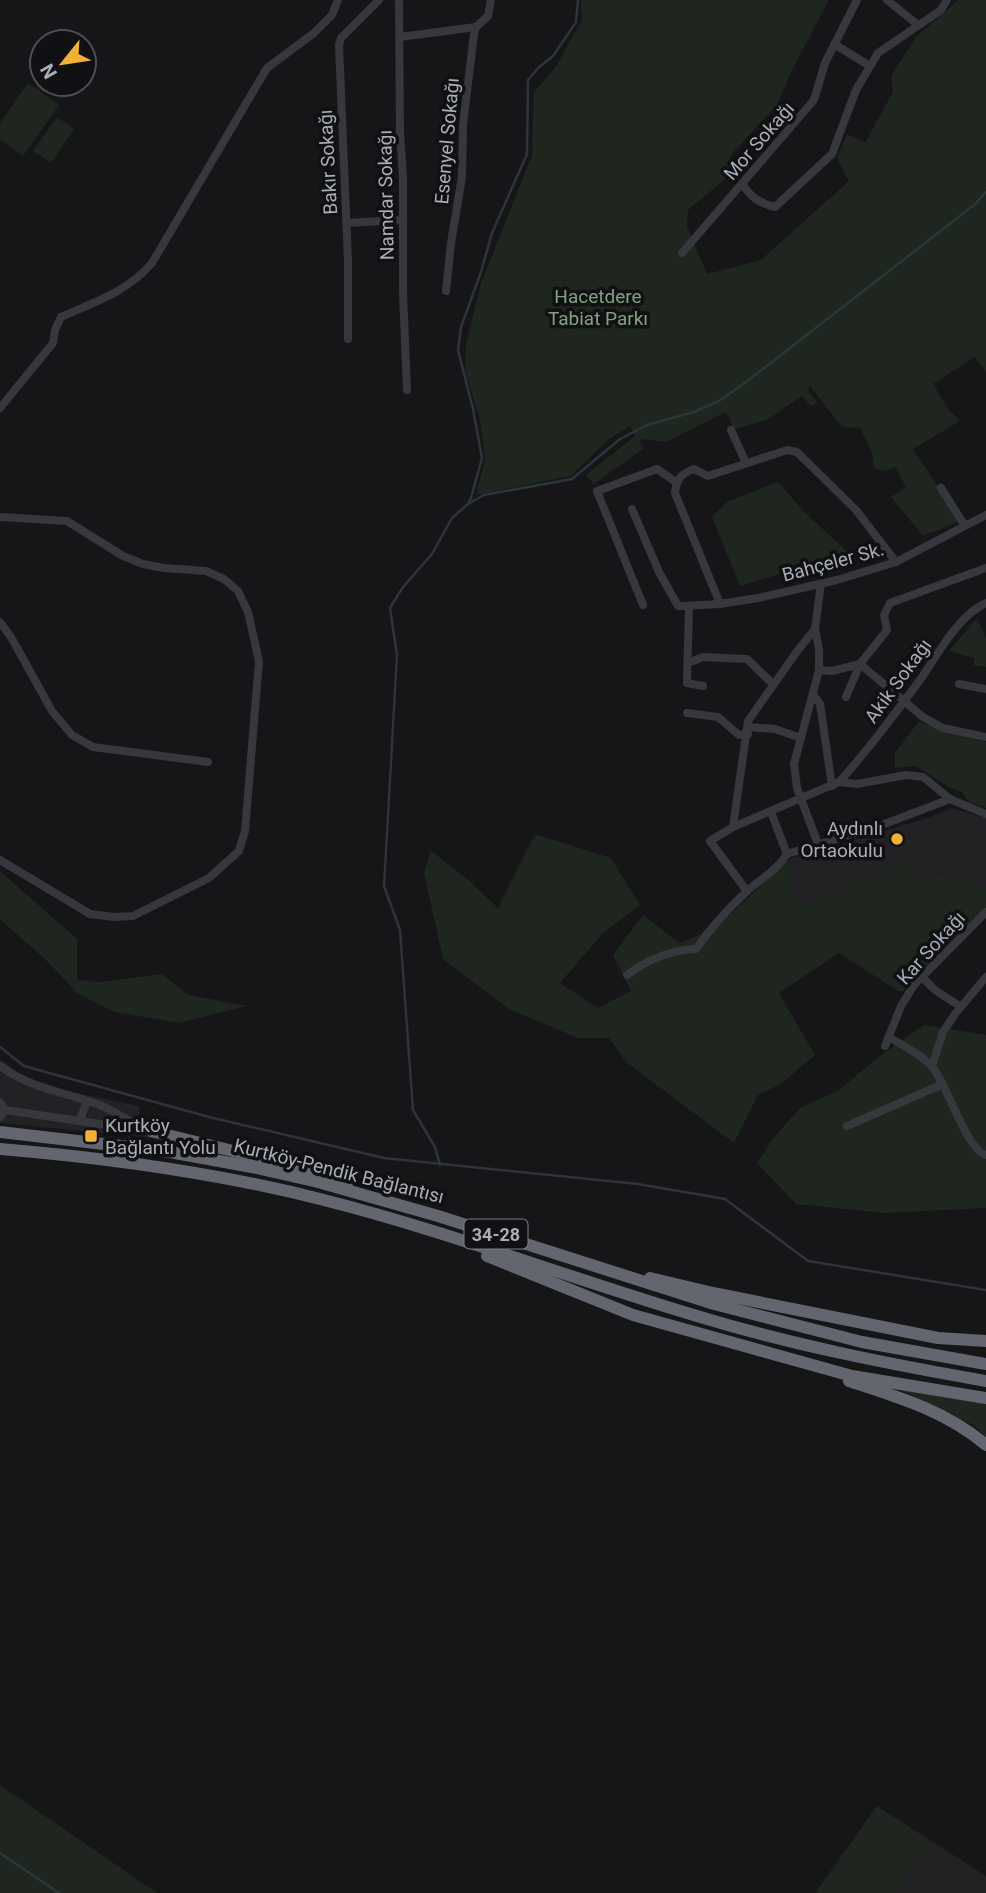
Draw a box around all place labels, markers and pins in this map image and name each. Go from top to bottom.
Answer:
place label: Aydınlı Ortaokulu [800,817,883,862]
marker: Aydınlı Ortaokulu [889,831,905,847]
place label: Kurtköy Bağlantı Yolu [105,1114,216,1159]
marker: Kurtköy Bağlantı Yolu [83,1128,99,1144]

